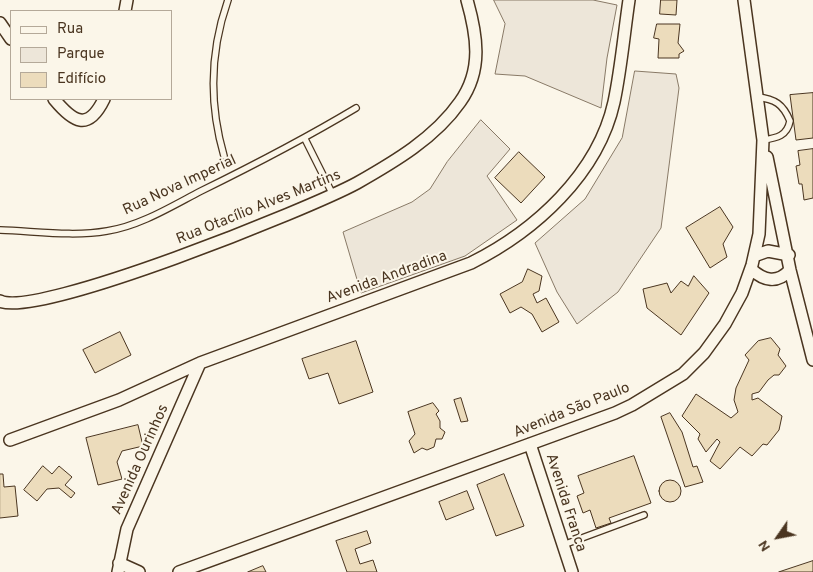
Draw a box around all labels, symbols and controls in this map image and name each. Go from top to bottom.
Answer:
legend [10,10,172,100]
text: Rua [57,20,83,39]
text: Parque [57,45,105,64]
text: Edifício [57,70,106,89]
street label: Rua Nova Imperial [120,152,240,220]
street label: Rua Otacílio Alves Martins [174,167,344,249]
street label: Avenida Andradina [324,248,450,308]
street label: Avenida São Paulo [511,379,633,443]
street label: Avenida Ourinhos [109,402,173,518]
street label: Avenida Franca [541,452,589,554]
north arrow [753,512,803,562]
text: N [755,537,775,554]

